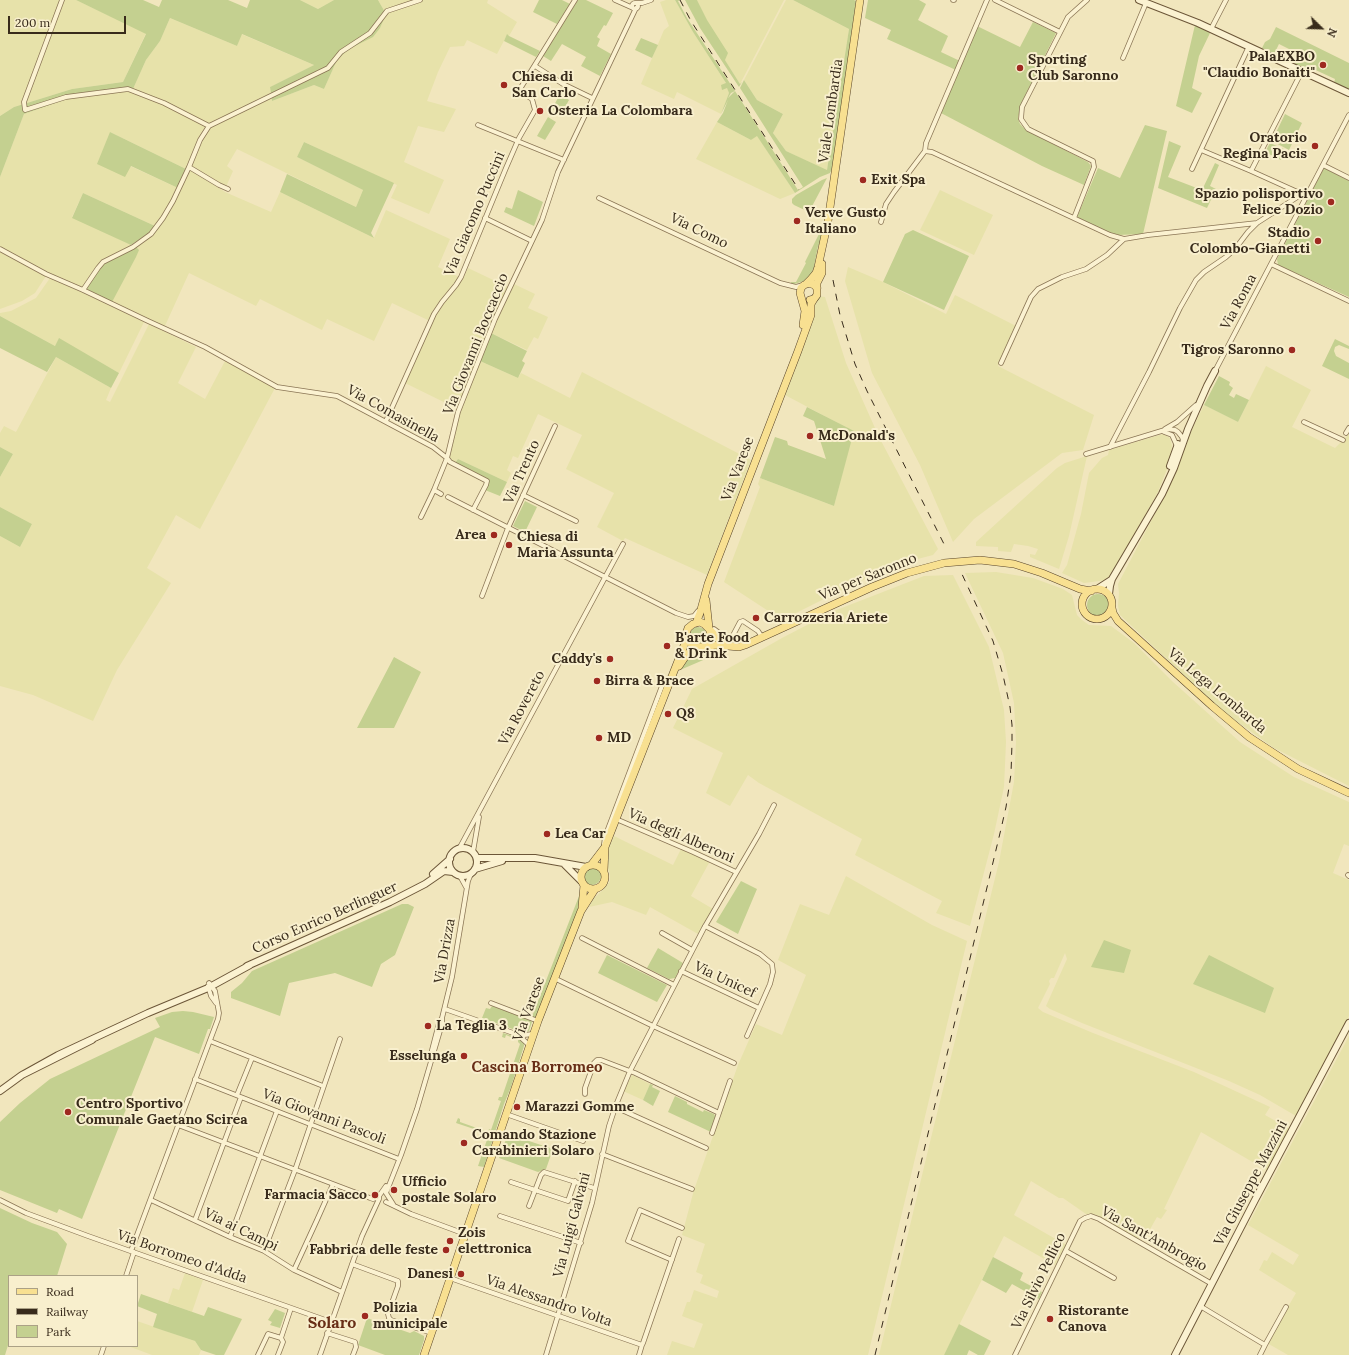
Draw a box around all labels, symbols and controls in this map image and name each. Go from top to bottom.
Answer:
scale bar [10,8,128,34]
north arrow [1301,8,1341,48]
text: 200 m [15,15,50,30]
text: N [1324,26,1340,39]
place label: PalaEXBO "Claudio Bonaiti" [1203,49,1315,82]
place label: Sporting Club Saronno [1028,52,1118,84]
street label: Viale Lombardia [815,58,847,164]
marker: PalaEXBO "Claudio Bonaiti" [1318,60,1328,70]
marker: Sporting Club Saronno [1015,63,1025,73]
place label: Chiesa di San Carlo [512,69,576,102]
marker: Chiesa di San Carlo [499,80,509,90]
place label: Osteria La Colombara [548,103,693,119]
marker: Osteria La Colombara [535,106,545,116]
place label: Oratorio Regina Pacis [1223,130,1307,162]
marker: Oratorio Regina Pacis [1310,141,1320,151]
street label: Via Giacomo Puccini [441,149,509,279]
place label: Exit Spa [871,172,925,188]
marker: Exit Spa [858,175,868,185]
place label: Spazio polisportivo Felice Dozio [1195,186,1323,218]
marker: Spazio polisportivo Felice Dozio [1326,197,1336,207]
place label: Verve Gusto Italiano [805,205,886,238]
street label: Via Como [667,210,731,252]
marker: Verve Gusto Italiano [792,216,802,226]
place label: Stadio Colombo-Gianetti [1190,225,1310,258]
marker: Stadio Colombo-Gianetti [1313,236,1323,246]
street label: Via Giovanni Boccaccio [440,271,512,417]
street label: Via Roma [1217,271,1261,333]
place label: Tigros Saronno [1182,342,1284,358]
marker: Tigros Saronno [1287,345,1297,355]
street label: Via Comasinella [344,382,442,446]
place label: McDonald's [818,428,895,444]
marker: McDonald's [805,431,815,441]
street label: Via Varese [718,435,758,503]
street label: Via Trento [500,437,544,507]
place label: Area [455,527,486,543]
place label: Chiesa di Maria Assunta [517,529,614,562]
marker: Area [489,530,499,540]
marker: Chiesa di Maria Assunta [504,540,514,550]
street label: Via per Saronno [817,550,919,604]
place label: Carrozzeria Ariete [764,610,888,626]
marker: Carrozzeria Ariete [751,613,761,623]
place label: B'arte Food & Drink [675,630,749,662]
marker: B'arte Food & Drink [662,641,672,651]
street label: Via Lega Lombarda [1164,645,1270,737]
place label: Caddy's [551,651,602,667]
marker: Caddy's [605,654,615,664]
street label: Via Rovereto [495,668,549,748]
place label: Birra & Brace [605,673,694,689]
marker: Birra & Brace [592,676,602,686]
place label: Q8 [676,706,695,722]
marker: Q8 [663,709,673,719]
place label: MD [607,730,631,746]
marker: MD [594,733,604,743]
street label: Via degli Alberoni [625,805,737,867]
place label: Lea Car [555,826,606,842]
marker: Lea Car [542,829,552,839]
street label: Corso Enrico Berlinguer [250,878,400,958]
street label: Via Drizza [431,917,459,985]
street label: Via Unicef [691,958,759,1002]
street label: Via Varese [510,974,548,1044]
place label: La Teglia 3 [436,1018,507,1034]
marker: La Teglia 3 [423,1021,433,1031]
place label: Esselunga [389,1048,456,1064]
marker: Esselunga [459,1051,469,1061]
district label: Cascina Borromeo [471,1059,603,1077]
street label: Via Giovanni Pascoli [260,1086,388,1148]
place label: Centro Sportivo Comunale Gaetano Scirea [76,1096,248,1128]
place label: Marazzi Gomme [525,1099,634,1115]
marker: Marazzi Gomme [512,1102,522,1112]
marker: Centro Sportivo Comunale Gaetano Scirea [63,1107,73,1117]
street label: Via Giuseppe Mazzini [1211,1117,1291,1249]
place label: Comando Stazione Carabinieri Solaro [472,1127,596,1160]
marker: Comando Stazione Carabinieri Solaro [459,1138,469,1148]
street label: Via Luigi Galvani [550,1171,594,1279]
place label: Ufficio postale Solaro [402,1174,496,1206]
marker: Ufficio postale Solaro [389,1185,399,1195]
place label: Farmacia Sacco [264,1187,367,1203]
marker: Farmacia Sacco [370,1190,380,1200]
street label: Via Sant'Ambrogio [1098,1203,1210,1275]
street label: Via ai Campi [201,1205,281,1255]
place label: Zois elettronica [458,1225,532,1258]
street label: Via Borromeo d'Adda [115,1227,249,1287]
street label: Via Silvio Pellico [1008,1230,1070,1332]
marker: Zois elettronica [445,1236,455,1246]
place label: Fabbrica delle feste [309,1242,438,1258]
marker: Fabbrica delle feste [441,1245,451,1255]
place label: Danesi [407,1266,453,1282]
marker: Danesi [456,1269,466,1279]
street label: Via Alessandro Volta [484,1272,614,1330]
legend [8,1275,138,1347]
text: Road [46,1284,74,1299]
place label: Polizia municipale [373,1300,447,1332]
place label: Ristorante Canova [1058,1303,1129,1336]
text: Railway [46,1304,88,1319]
marker: Polizia municipale [360,1311,370,1321]
district label: Solaro [308,1313,356,1333]
marker: Ristorante Canova [1045,1314,1055,1324]
text: Park [46,1324,71,1339]

